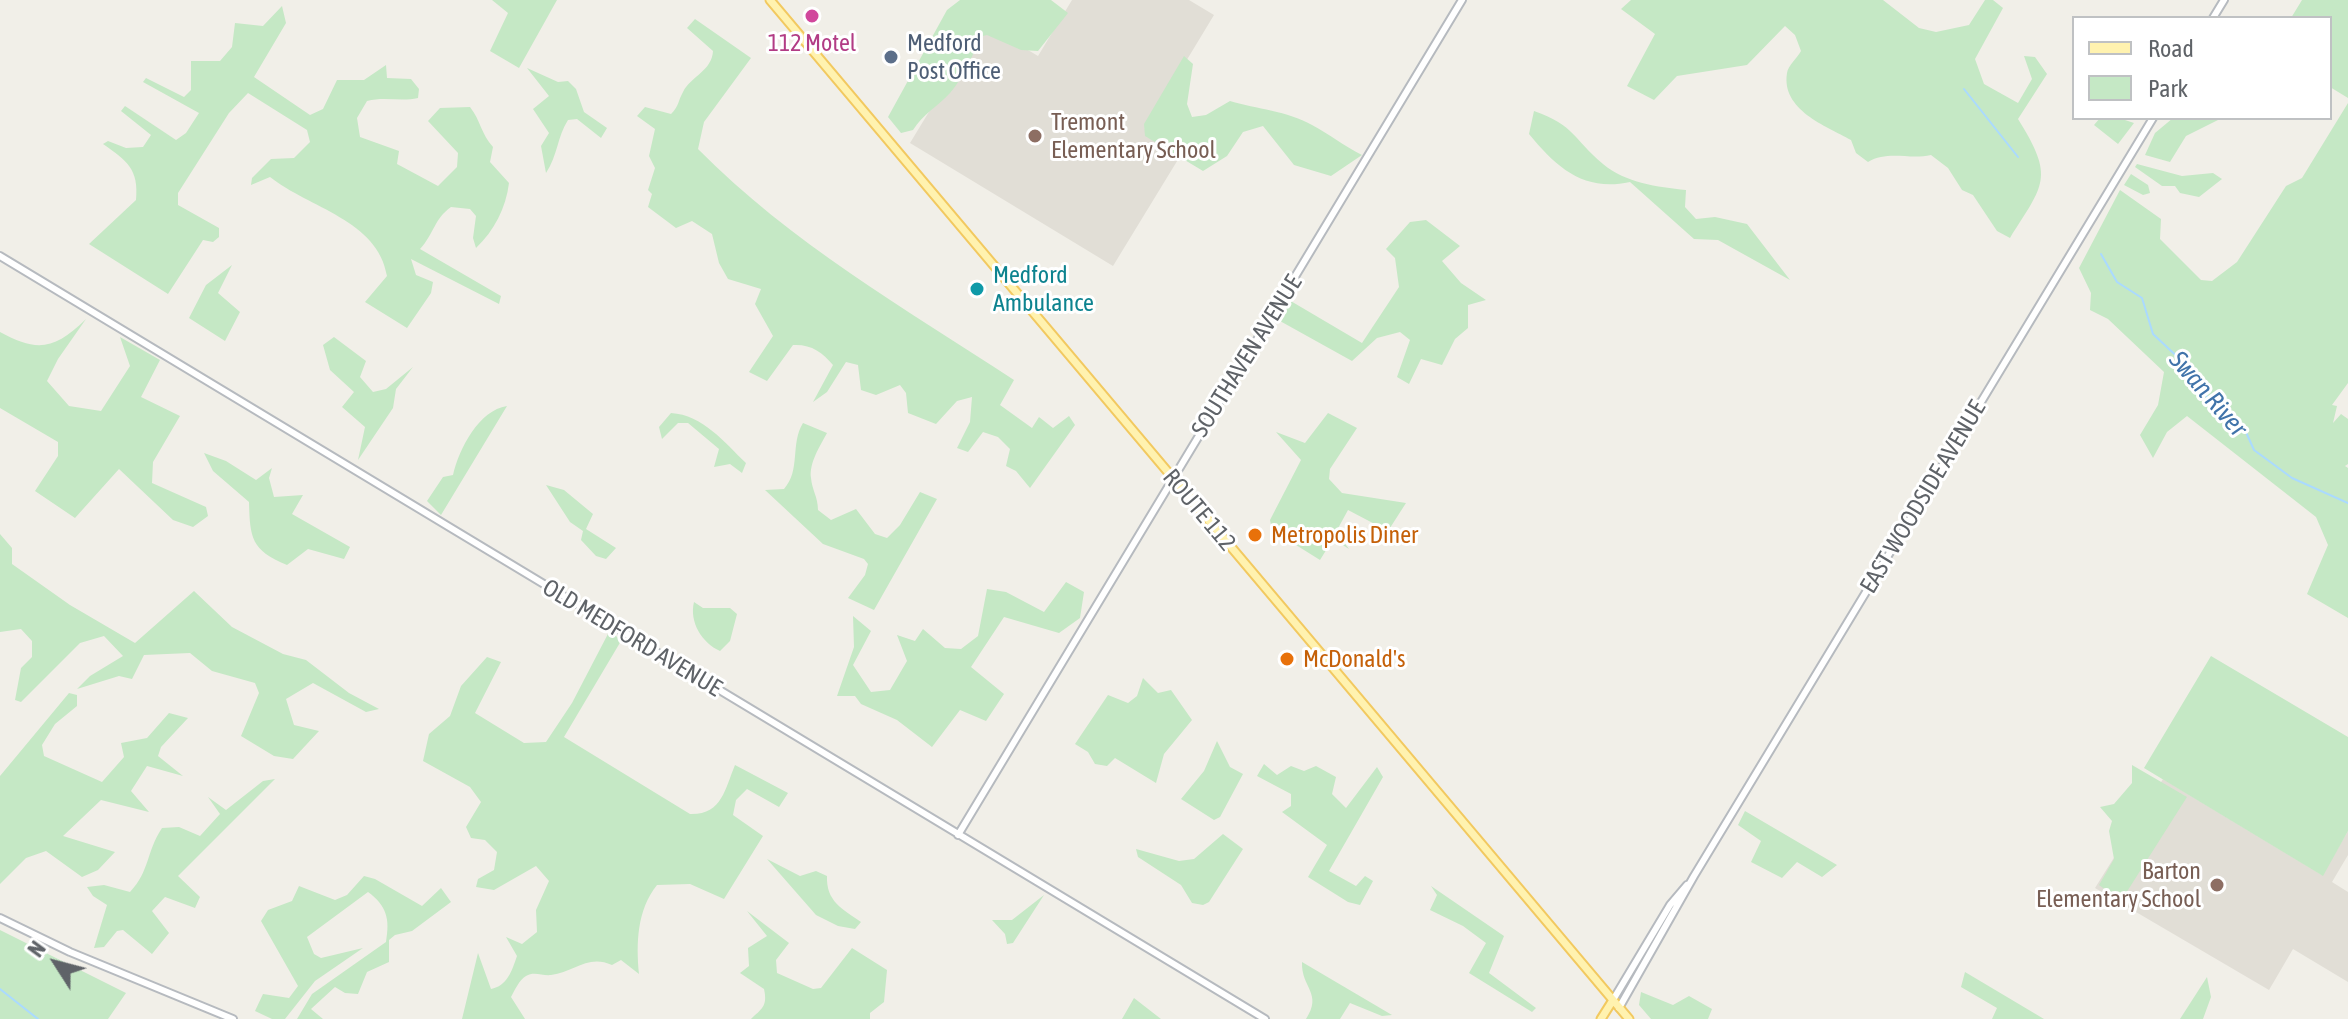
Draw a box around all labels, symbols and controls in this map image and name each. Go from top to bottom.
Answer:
marker: 112 Motel [803,7,821,25]
legend [2072,16,2332,120]
place label: 112 Motel [768,29,856,57]
place label: Medford Post Office [907,29,1001,85]
text: Road [2148,35,2194,62]
marker: Medford Post Office [882,48,900,66]
text: Park [2148,75,2188,102]
place label: Tremont Elementary School [1051,108,1216,164]
marker: Tremont Elementary School [1026,127,1044,145]
place label: Medford Ambulance [993,261,1094,317]
street label: SOUTHAVEN AVENUE [1186,270,1308,442]
marker: Medford Ambulance [968,280,986,298]
water label: Swan River [2162,345,2254,443]
street label: EAST WOODSIDE AVENUE [1854,396,1992,598]
street label: ROUTE 112 [1157,463,1241,557]
place label: Metropolis Diner [1271,521,1418,549]
marker: Metropolis Diner [1246,526,1264,544]
street label: OLD MEDFORD AVENUE [537,573,727,703]
place label: McDonald's [1303,645,1405,673]
marker: McDonald's [1278,650,1296,668]
place label: Barton Elementary School [2036,857,2201,913]
marker: Barton Elementary School [2208,876,2226,894]
north arrow [16,923,96,1003]
text: N [22,936,51,962]

